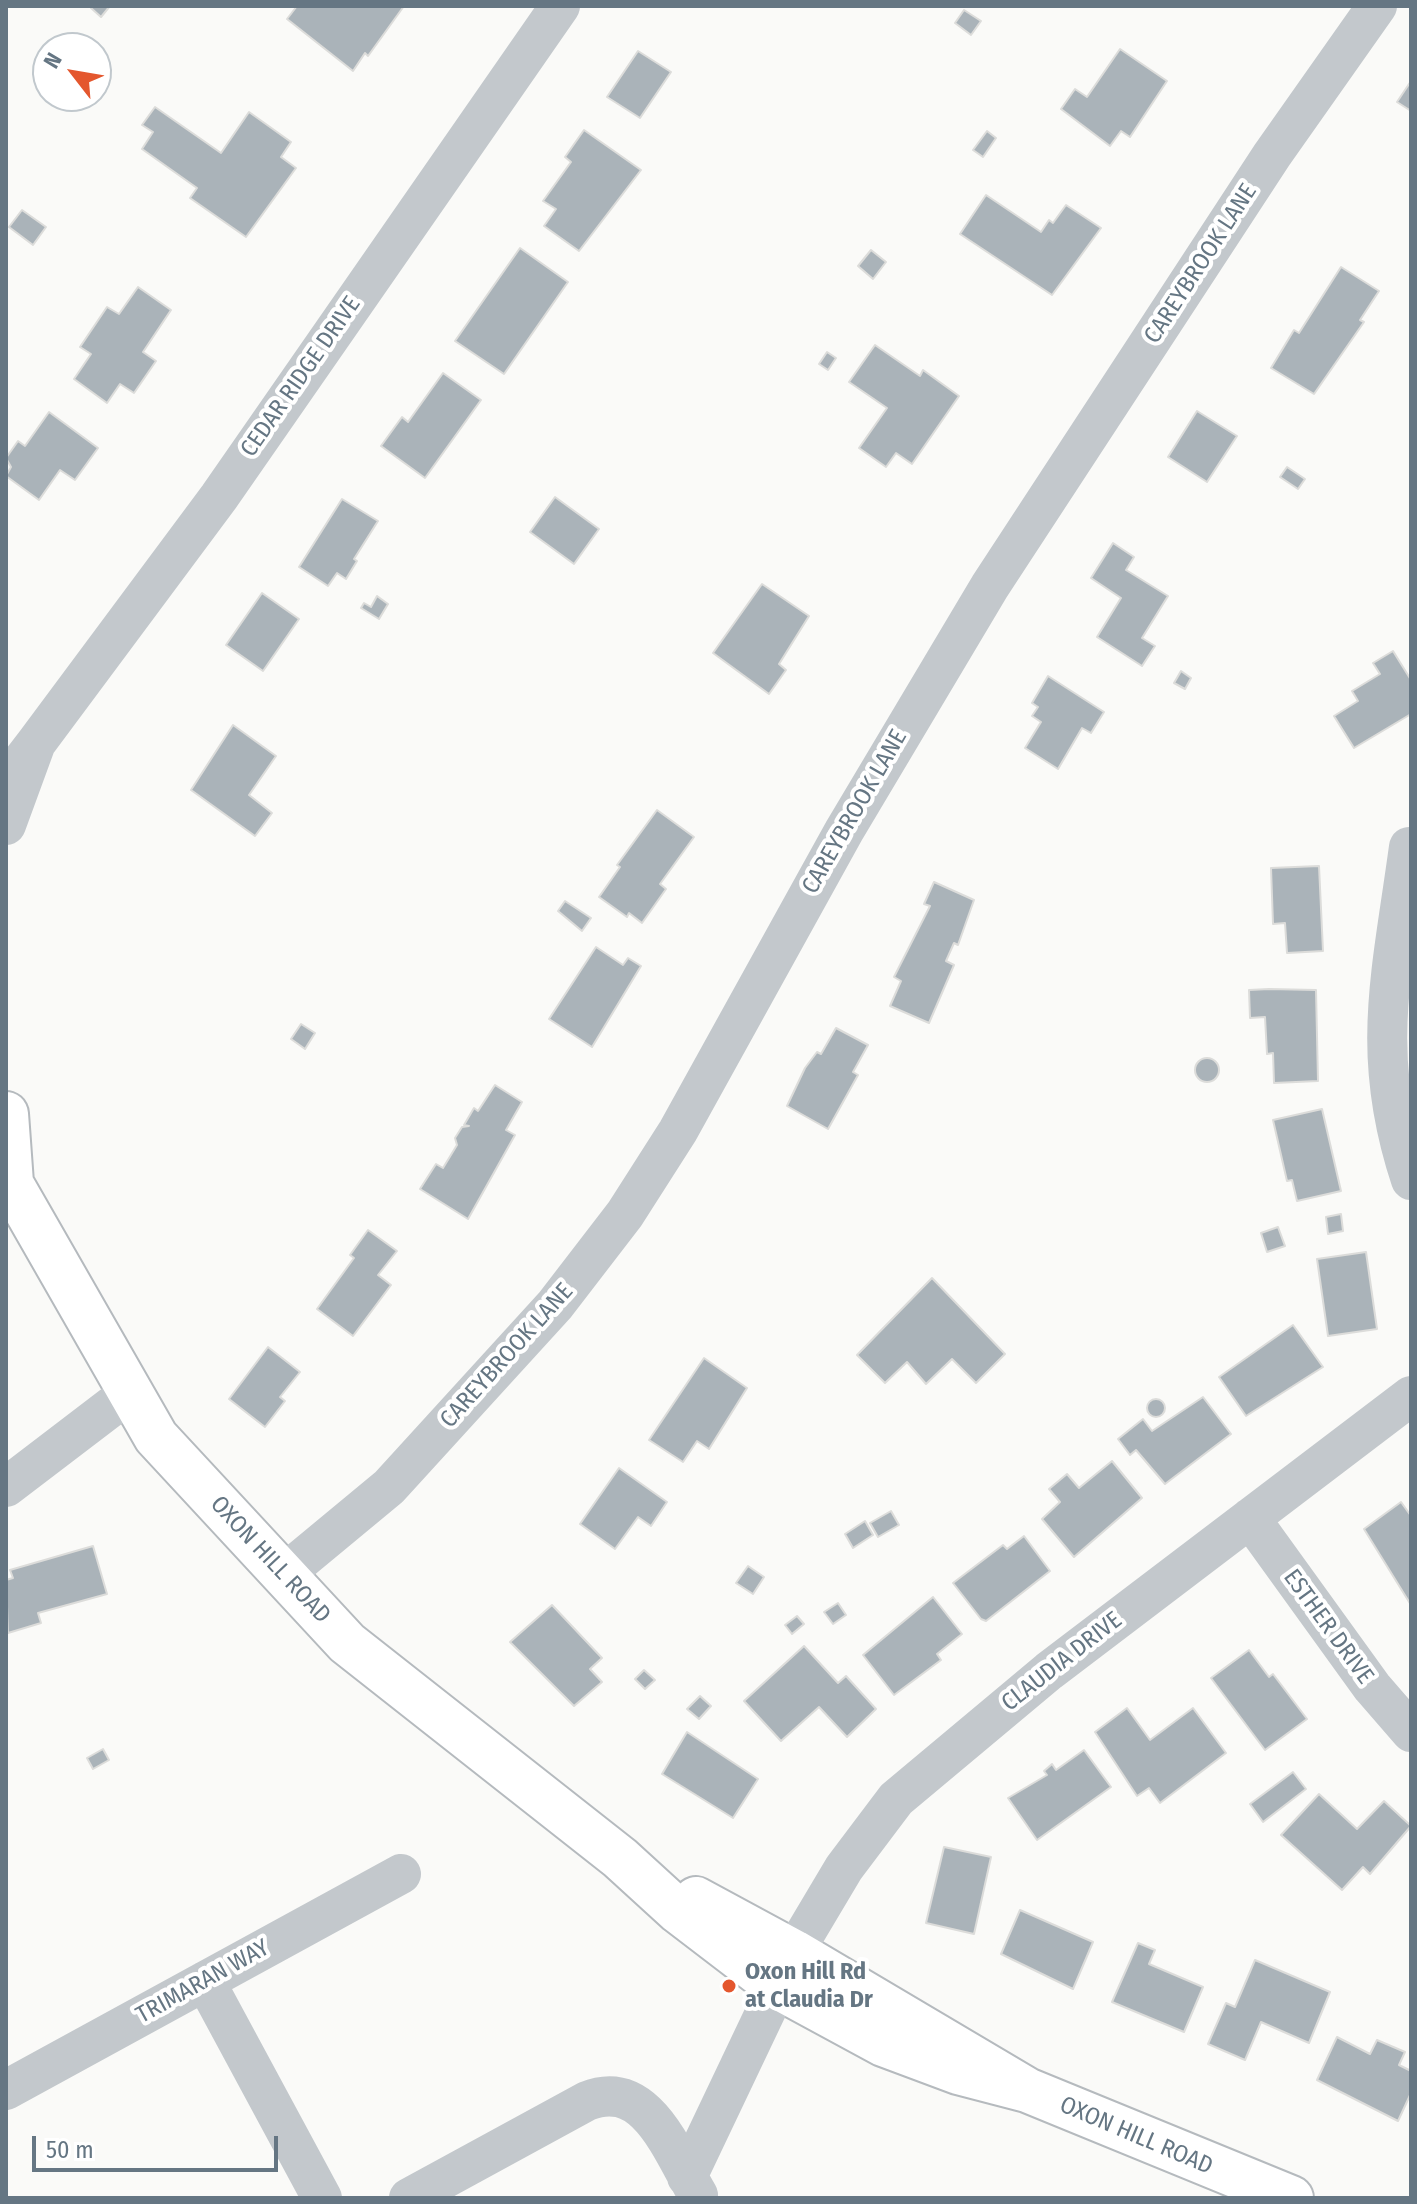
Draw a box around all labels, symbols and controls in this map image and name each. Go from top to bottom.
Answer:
north arrow [32,32,112,112]
text: N [38,48,68,73]
street label: CAREYBROOK LANE [1139,179,1263,349]
street label: CEDAR RIDGE DRIVE [235,291,367,463]
street label: CAREYBROOK LANE [796,725,914,899]
street label: CAREYBROOK LANE [435,1278,579,1434]
street label: OXON HILL ROAD [204,1490,336,1630]
street label: ESTHER DRIVE [1277,1564,1379,1690]
street label: CLAUDIA DRIVE [996,1606,1128,1718]
street label: TRIMARAN WAY [132,1934,274,2030]
place label: Oxon Hill Rd at Claudia Dr [745,1958,873,2014]
marker: Oxon Hill Rd at Claudia Dr [720,1977,738,1995]
street label: OXON HILL ROAD [1055,2091,1217,2181]
scale bar [36,2120,282,2170]
text: 50 m [46,2136,94,2164]

